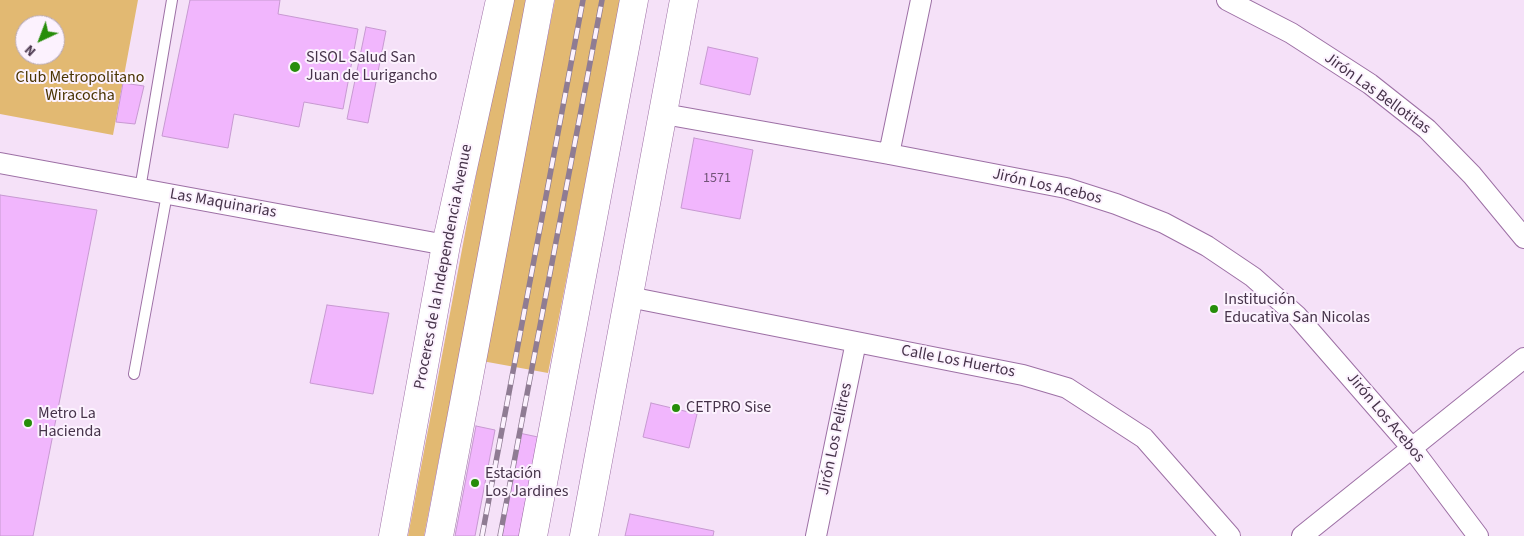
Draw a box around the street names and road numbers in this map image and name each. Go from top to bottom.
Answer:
street label: Jirón Las Bellotitas [1320,49,1434,139]
street label: Proceres de la Independencia Avenue [411,143,477,391]
street label: Jirón Los Acebos [991,165,1103,209]
street label: Las Maquinarias [168,185,278,223]
street label: Calle Los Huertos [899,342,1017,382]
street label: Jirón Los Acebos [1342,369,1428,467]
street label: Jirón Los Pelitres [815,381,857,497]

